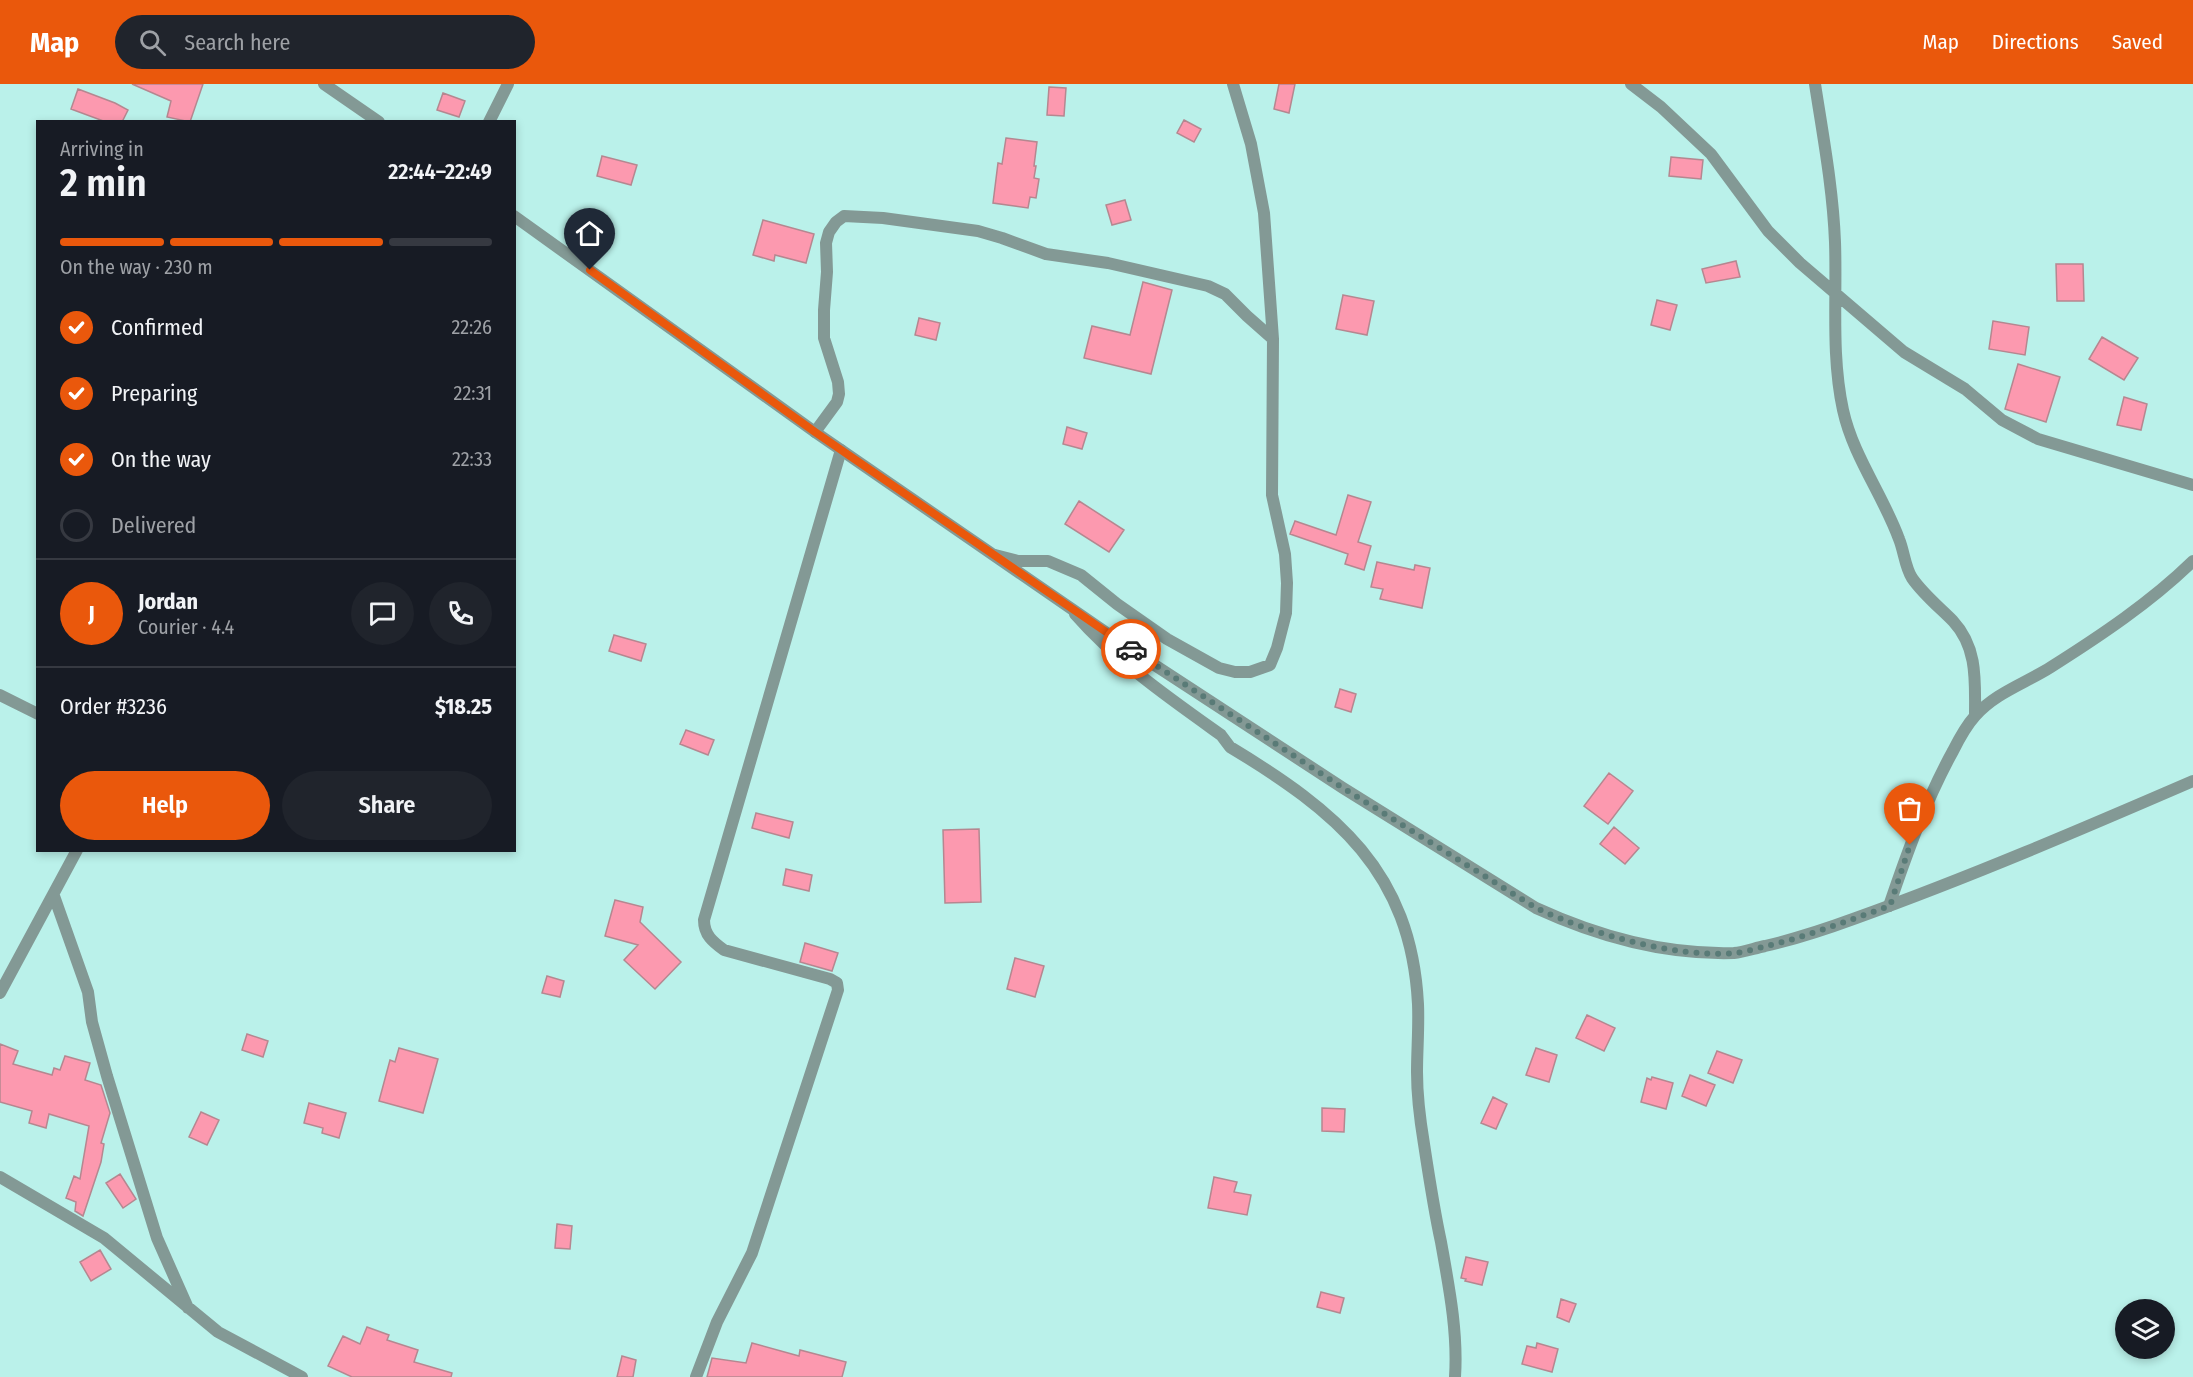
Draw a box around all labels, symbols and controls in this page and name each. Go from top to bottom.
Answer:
search box [115,15,535,69]
text: Map [30,26,79,59]
icon: search [136,26,169,59]
text: Search here [184,29,290,56]
text: Map [1922,29,1959,55]
text: Directions [1992,29,2079,55]
text: Saved [2112,29,2163,55]
text: Arriving in [60,137,144,161]
text: 22:44–22:49 [388,158,492,185]
text: 2 min [60,160,147,206]
pin [564,208,615,270]
icon: home [573,217,606,250]
text: On the way · 230 m [60,255,213,279]
icon: check [60,311,93,344]
text: Confirmed [111,314,204,341]
text: 22:26 [451,315,492,339]
icon: check [60,377,93,410]
text: Preparing [111,380,197,407]
text: 22:31 [454,381,492,405]
icon: check [60,443,93,476]
text: On the way [111,446,211,473]
text: 22:33 [452,447,492,471]
text: Delivered [111,512,196,539]
button: chat [351,582,414,645]
button: phone [429,582,492,645]
text: Jordan [138,588,198,615]
text: J [88,600,95,627]
text: Courier · 4.4 [138,615,234,639]
courier [1101,619,1161,679]
icon: car [1115,633,1148,666]
text: Order #3236 [60,693,167,720]
text: $18.25 [435,693,492,720]
button: Help [60,771,270,840]
button: Share [282,771,492,840]
pin [1884,783,1935,845]
icon: bag [1893,792,1926,825]
map controls [2115,1299,2175,1359]
button: layers [2115,1299,2175,1359]

